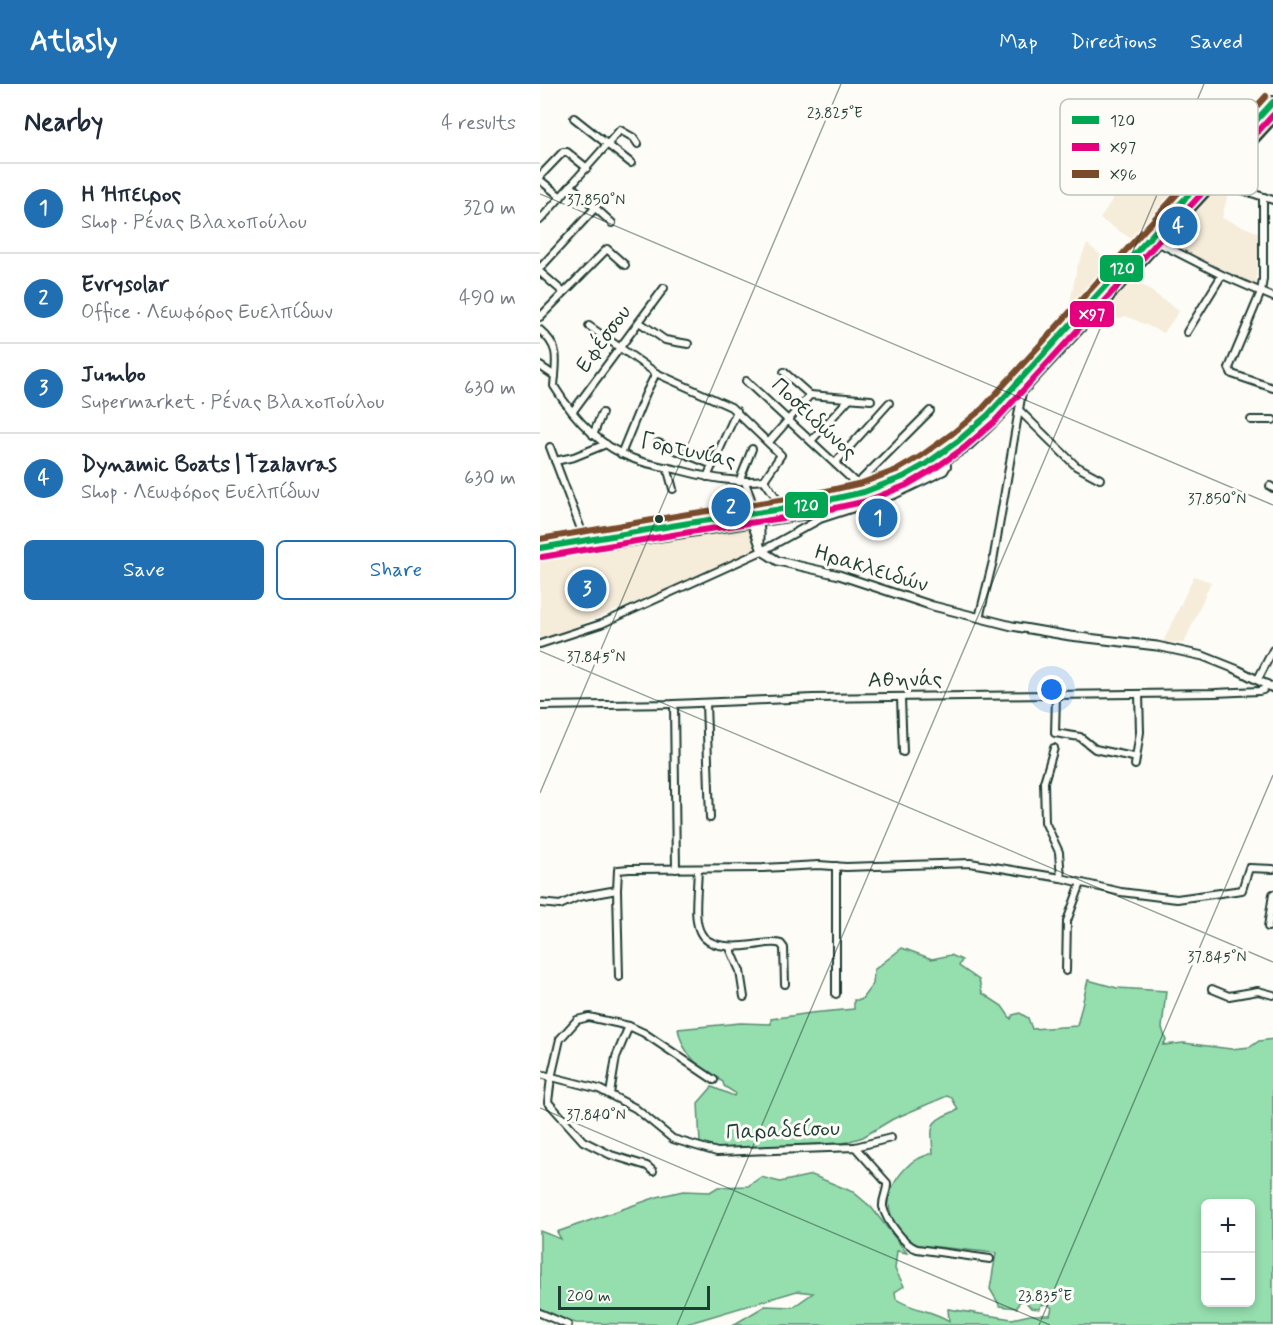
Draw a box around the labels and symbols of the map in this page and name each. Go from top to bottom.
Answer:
legend [1060,99,1258,195]
text: 23.825°E [807,104,863,124]
text: 120 [1110,111,1135,132]
text: X97 [1110,138,1136,159]
text: Χ96 [1110,165,1137,186]
text: 37.850°N [567,191,625,211]
pin: 4 [1158,204,1198,248]
line badge: 120 [1099,254,1144,283]
text: 120 [1109,259,1135,280]
street label: Εφέσσου [569,299,638,378]
line badge: X97 [1069,300,1115,328]
text: X97 [1079,305,1105,326]
street label: Ποσειδώνος [765,372,863,466]
street label: Γορτυνίας [638,426,738,476]
pin: 2 [712,484,750,530]
text: 37.850°N [1188,490,1246,510]
line badge: 120 [784,491,829,519]
text: 120 [793,496,819,517]
pin: 1 [858,496,898,540]
unlabelled marker [653,513,665,525]
street label: Ηρακλειδών [811,538,932,600]
pin: 3 [568,566,606,612]
text: 37.845°N [567,648,625,668]
street label: Αθηνάς [867,665,943,695]
your location [1037,675,1066,704]
text: 37.845°N [1188,948,1246,968]
text: 37.840°N [566,1106,626,1126]
street label: Παραδείσου [726,1115,840,1147]
scale bar [558,1283,710,1310]
text: 23.835°E [1018,1287,1072,1307]

